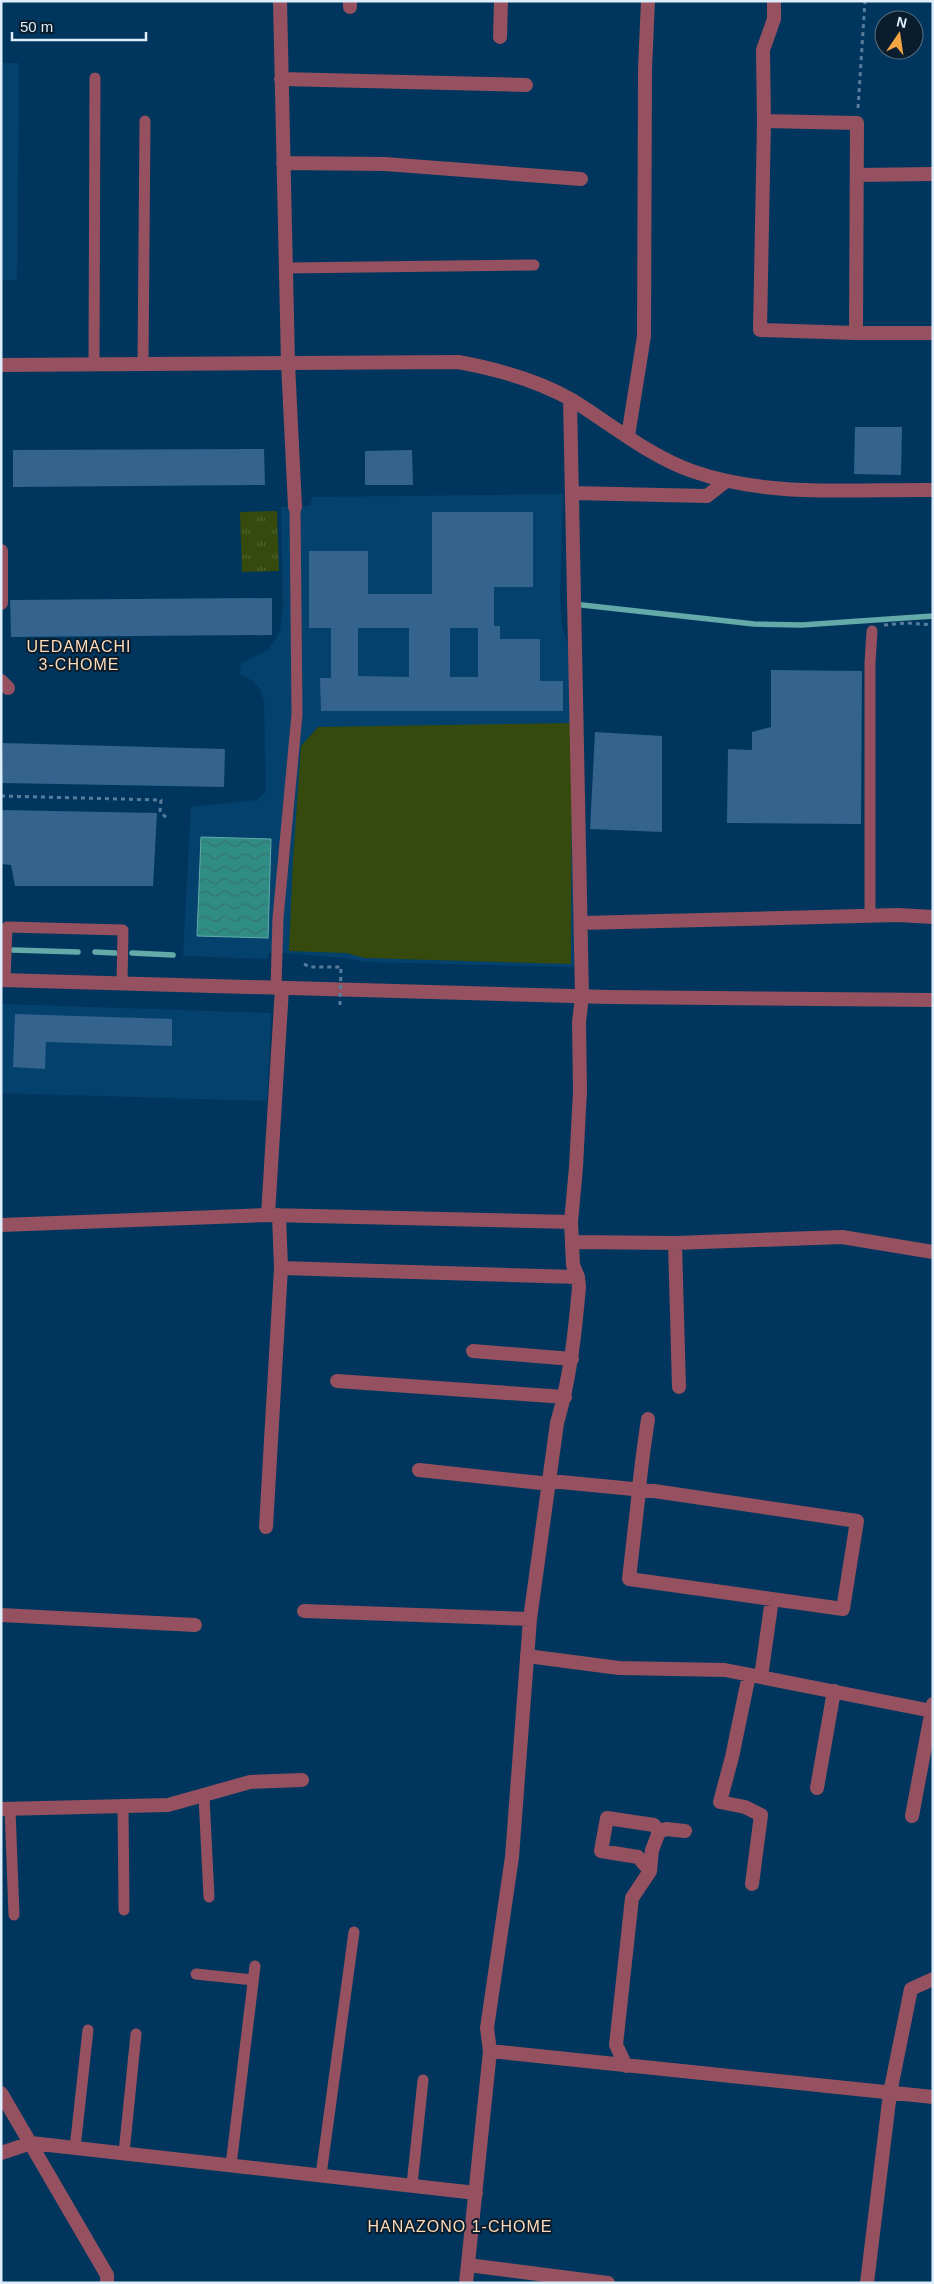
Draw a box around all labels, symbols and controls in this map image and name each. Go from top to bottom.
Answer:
scale bar [12,10,146,42]
north arrow [874,10,924,60]
text: N [895,13,909,31]
text: 50 m [20,18,53,35]
district label: UEDAMACHI 3-CHOME [26,638,132,673]
district label: HANAZONO 1-CHOME [368,2218,552,2235]

